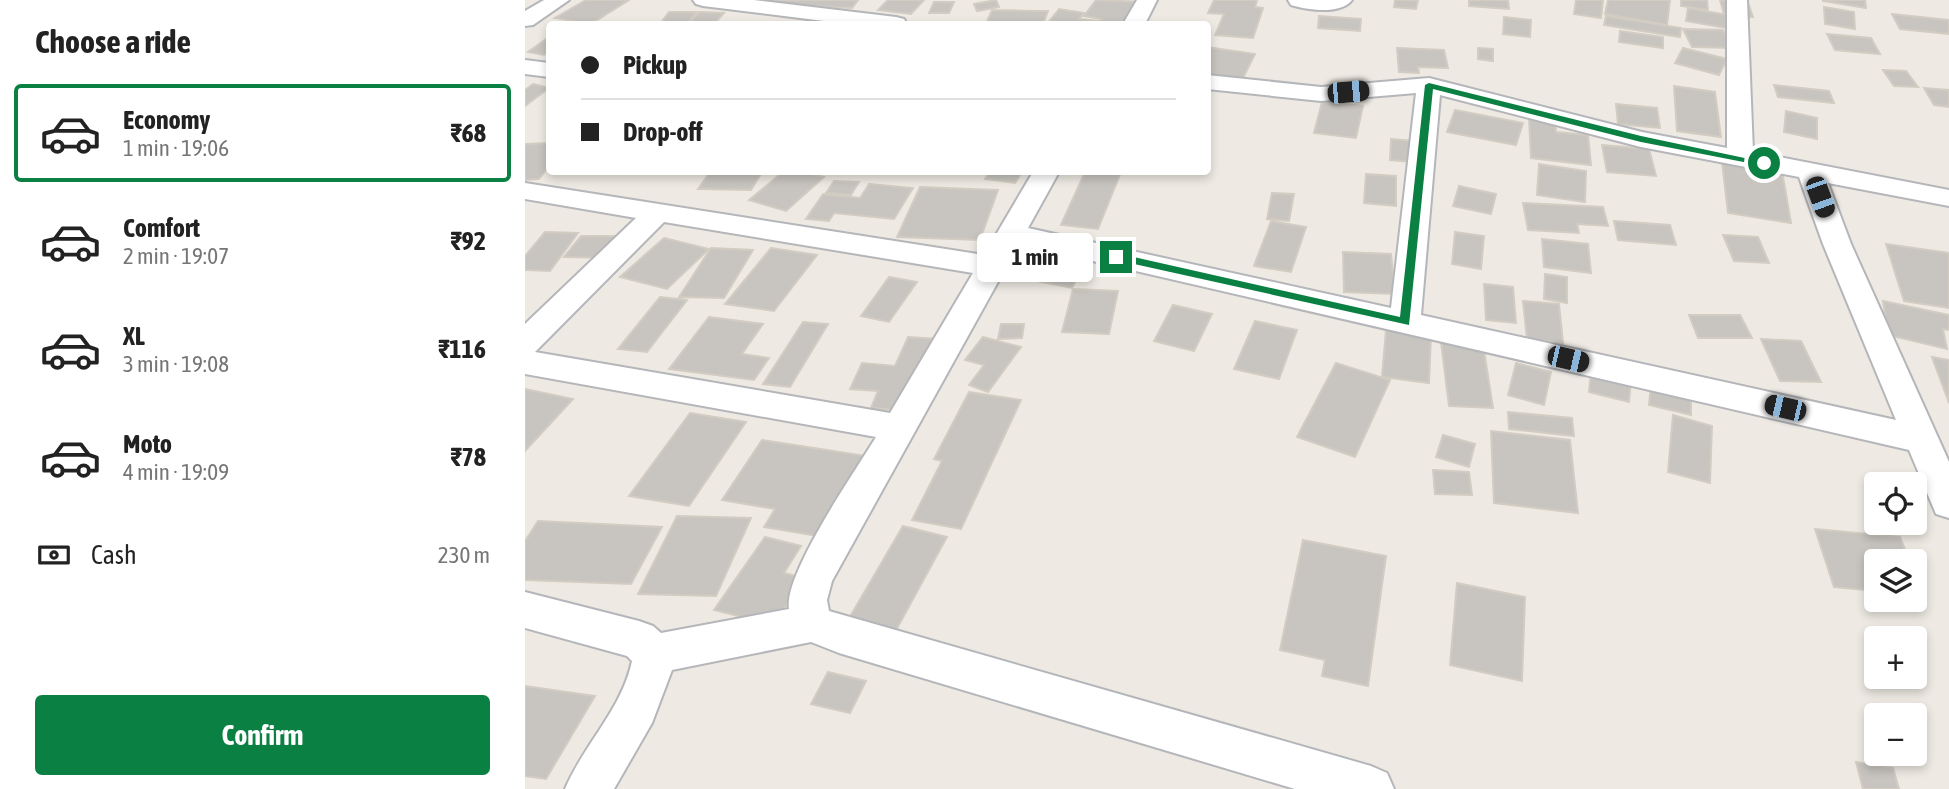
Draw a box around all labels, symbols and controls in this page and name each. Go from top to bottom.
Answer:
text: Choose a ride [35,23,191,60]
text: Pickup [623,50,687,80]
car [1327,80,1370,104]
icon: car [39,102,102,165]
text: Economy [123,105,210,135]
text: Drop-off [623,117,703,147]
text: ₹68 [450,118,486,148]
text: 1 min · 19:06 [123,135,229,161]
route start [1748,147,1780,179]
car [1803,174,1838,220]
icon: car [39,210,102,273]
text: Comfort [123,213,200,243]
text: ₹92 [450,226,486,256]
callout: 1 min [976,232,1091,282]
route end [1100,241,1132,273]
text: 2 min · 19:07 [123,243,229,269]
text: 1 min [1012,244,1058,270]
icon: car [39,318,102,381]
text: XL [123,321,145,351]
text: ₹116 [438,334,486,364]
car [1546,344,1591,374]
text: 3 min · 19:08 [123,351,229,377]
car [1763,393,1808,423]
icon: car [39,426,102,489]
text: Moto [123,429,172,459]
text: ₹78 [450,442,486,472]
text: 4 min · 19:09 [123,459,229,485]
map controls [1864,472,1927,766]
button: locate [1864,472,1927,535]
icon: cash [35,536,73,574]
text: Cash [91,540,137,570]
text: 230 m [438,542,490,568]
button: layers [1864,549,1927,612]
button: + [1864,626,1927,689]
button: Confirm [35,695,490,775]
button: − [1864,703,1927,766]

